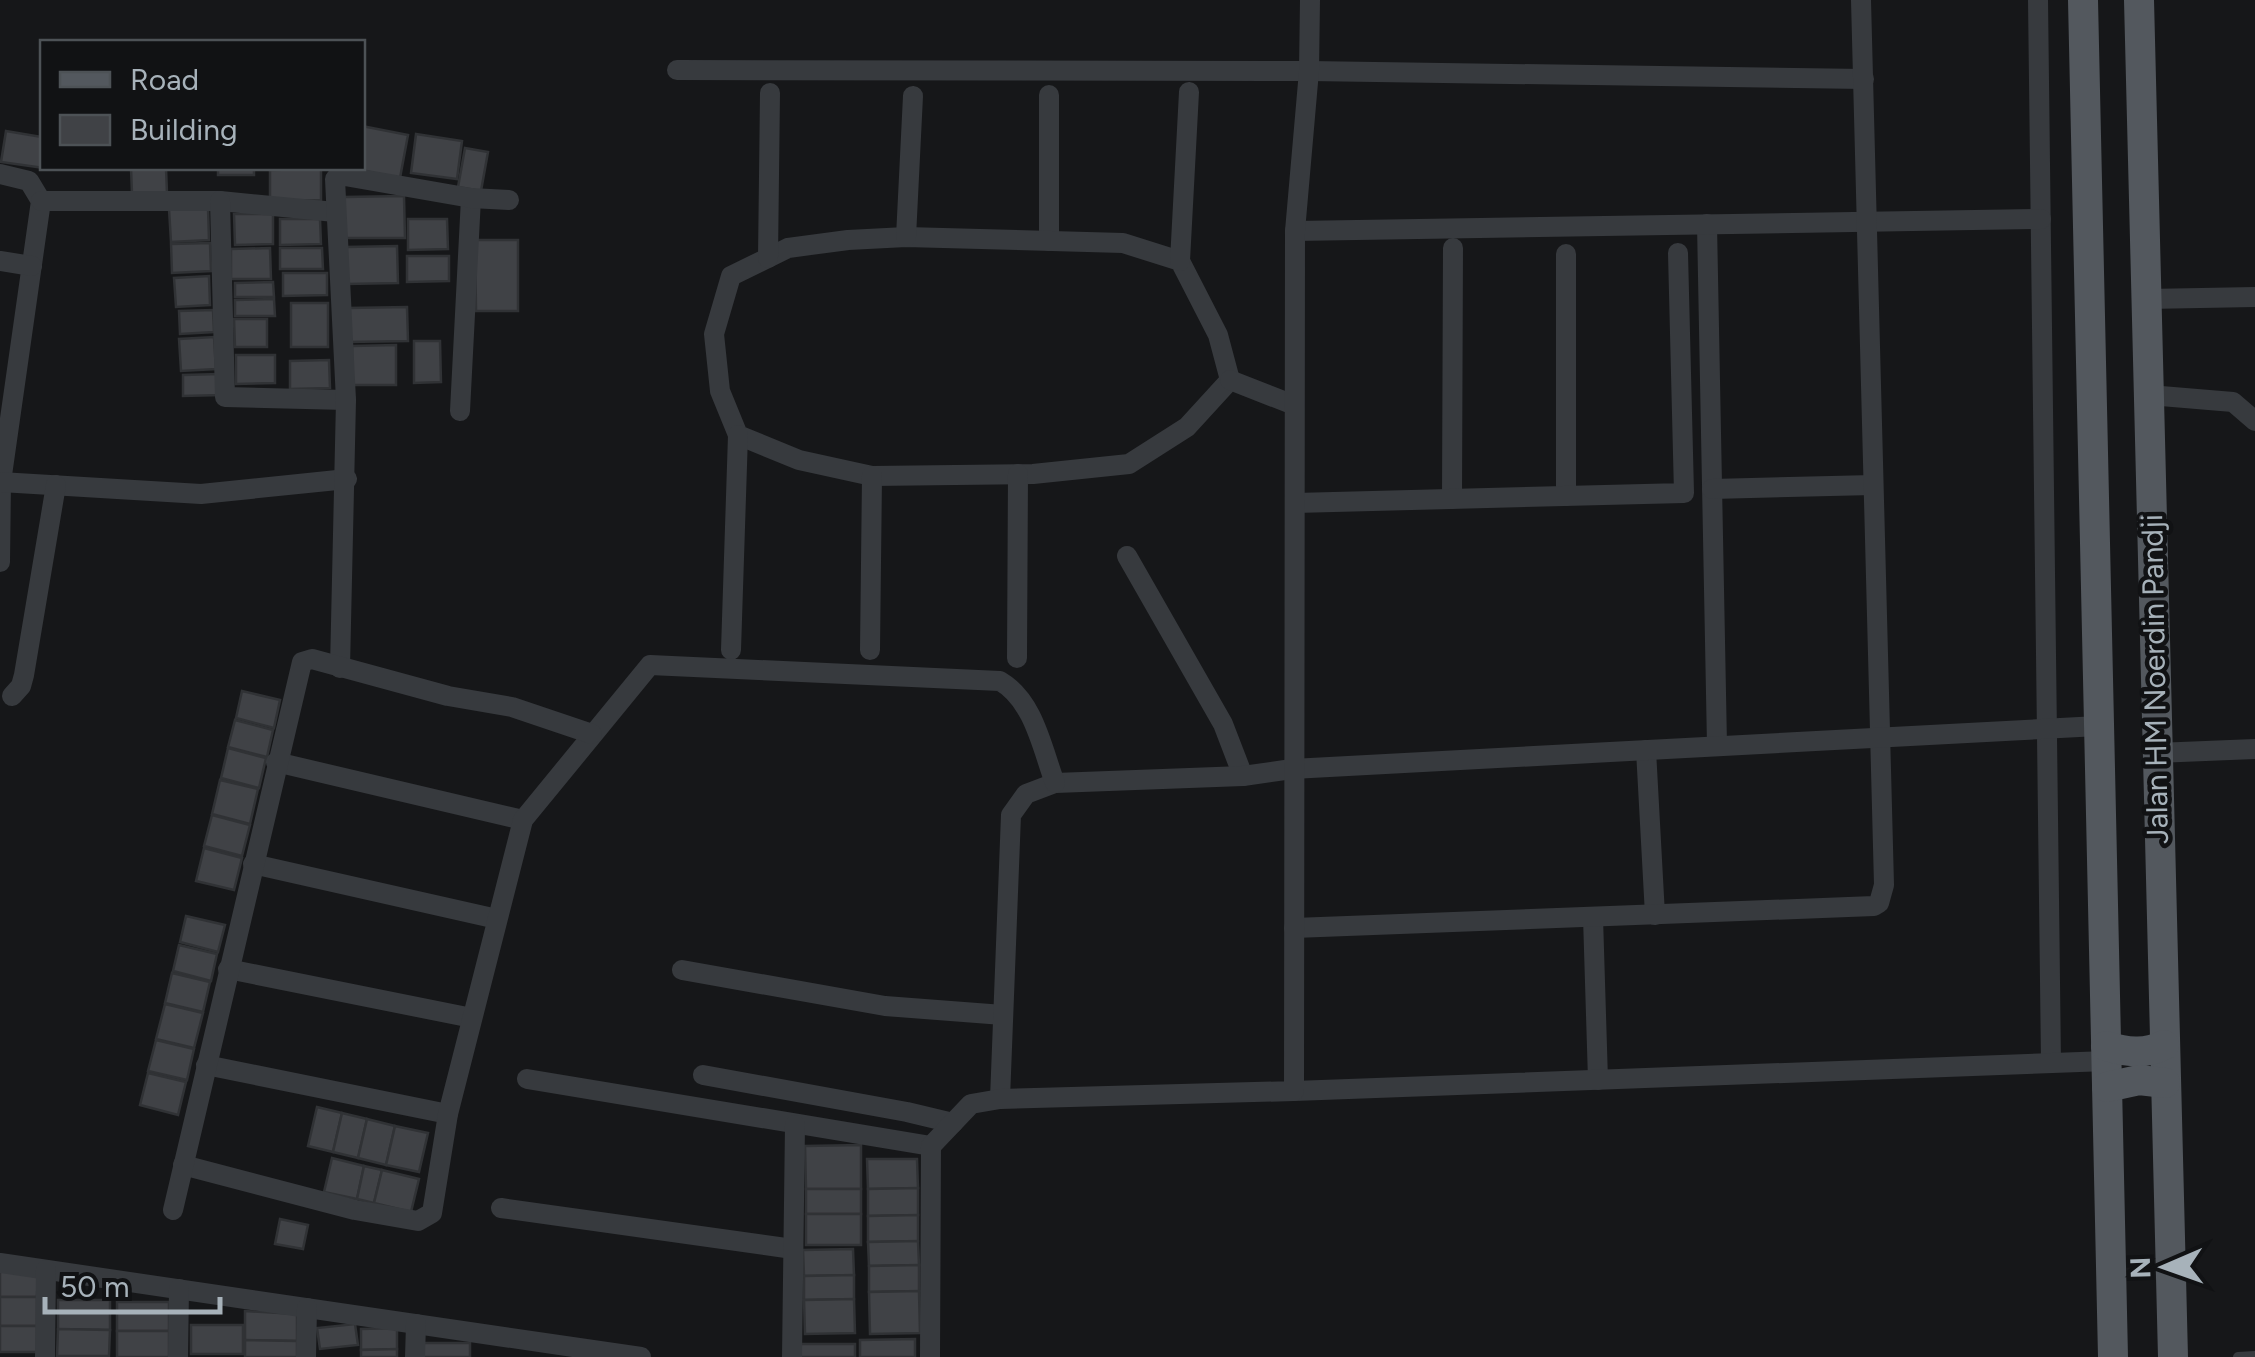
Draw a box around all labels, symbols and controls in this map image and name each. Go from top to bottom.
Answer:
legend [40,40,365,170]
text: Road [130,61,199,98]
text: Building [130,111,238,148]
street label: Jalan HM Noerdin Pandji [2133,514,2176,844]
north arrow [2115,1217,2215,1317]
scale bar [45,1252,220,1314]
text: N [2123,1256,2157,1279]
text: 50 m [60,1268,129,1305]

